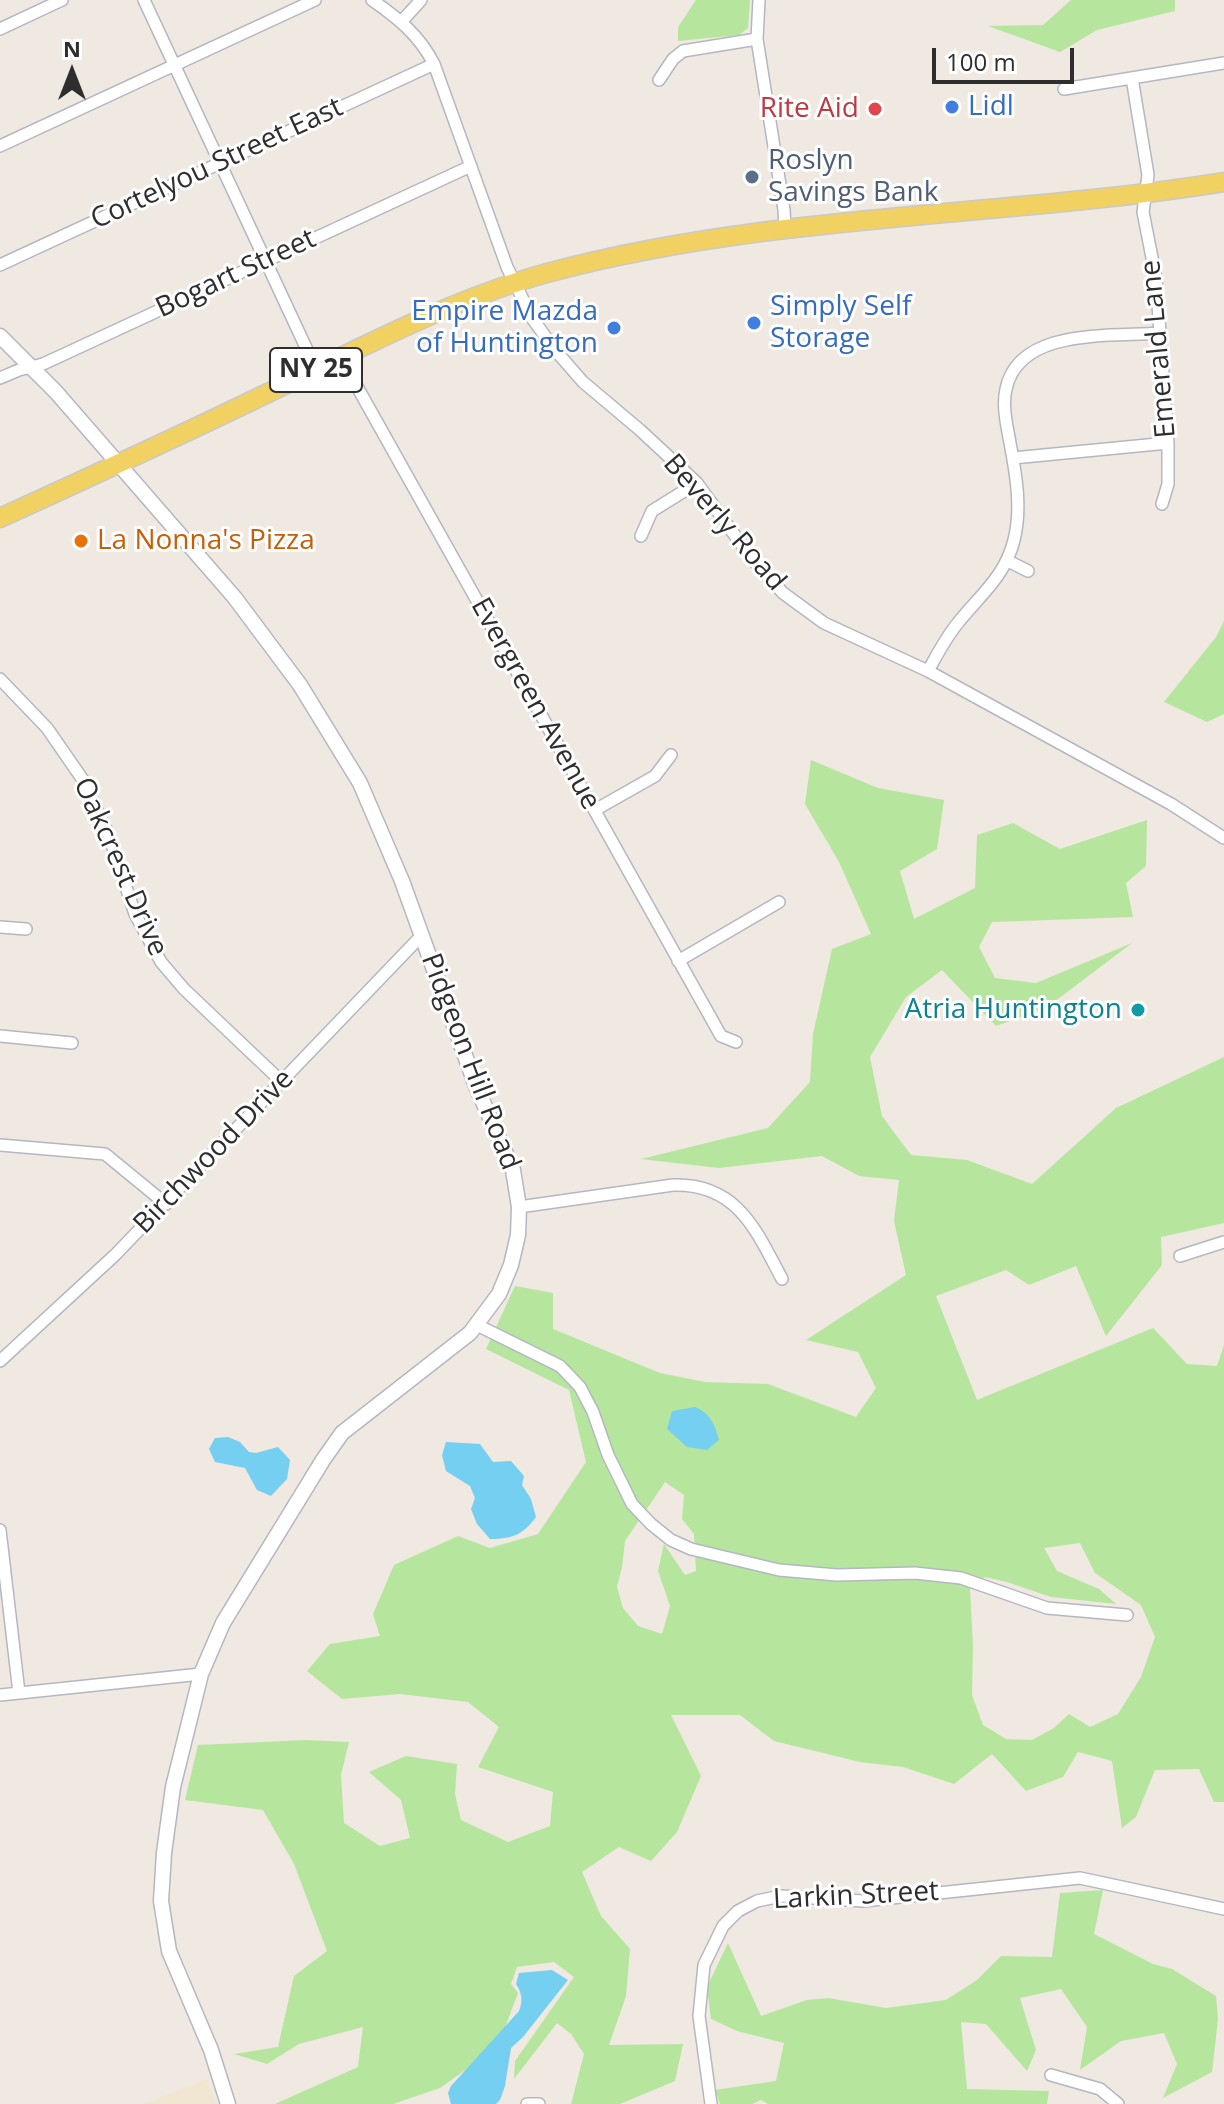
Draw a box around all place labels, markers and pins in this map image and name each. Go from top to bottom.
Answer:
place label: Lidl [968,90,1014,124]
place label: Rite Aid [760,92,859,126]
marker: Lidl [943,98,961,116]
marker: Rite Aid [866,100,884,118]
place label: Roslyn Savings Bank [768,144,938,210]
marker: Roslyn Savings Bank [743,168,761,186]
place label: Simply Self Storage [770,290,911,356]
place label: Empire Mazda of Huntington [411,295,598,361]
marker: Simply Self Storage [745,314,763,332]
marker: Empire Mazda of Huntington [605,319,623,337]
place label: La Nonna's Pizza [97,524,315,558]
marker: La Nonna's Pizza [72,532,90,550]
place label: Atria Huntington [905,993,1122,1027]
marker: Atria Huntington [1129,1001,1147,1019]

